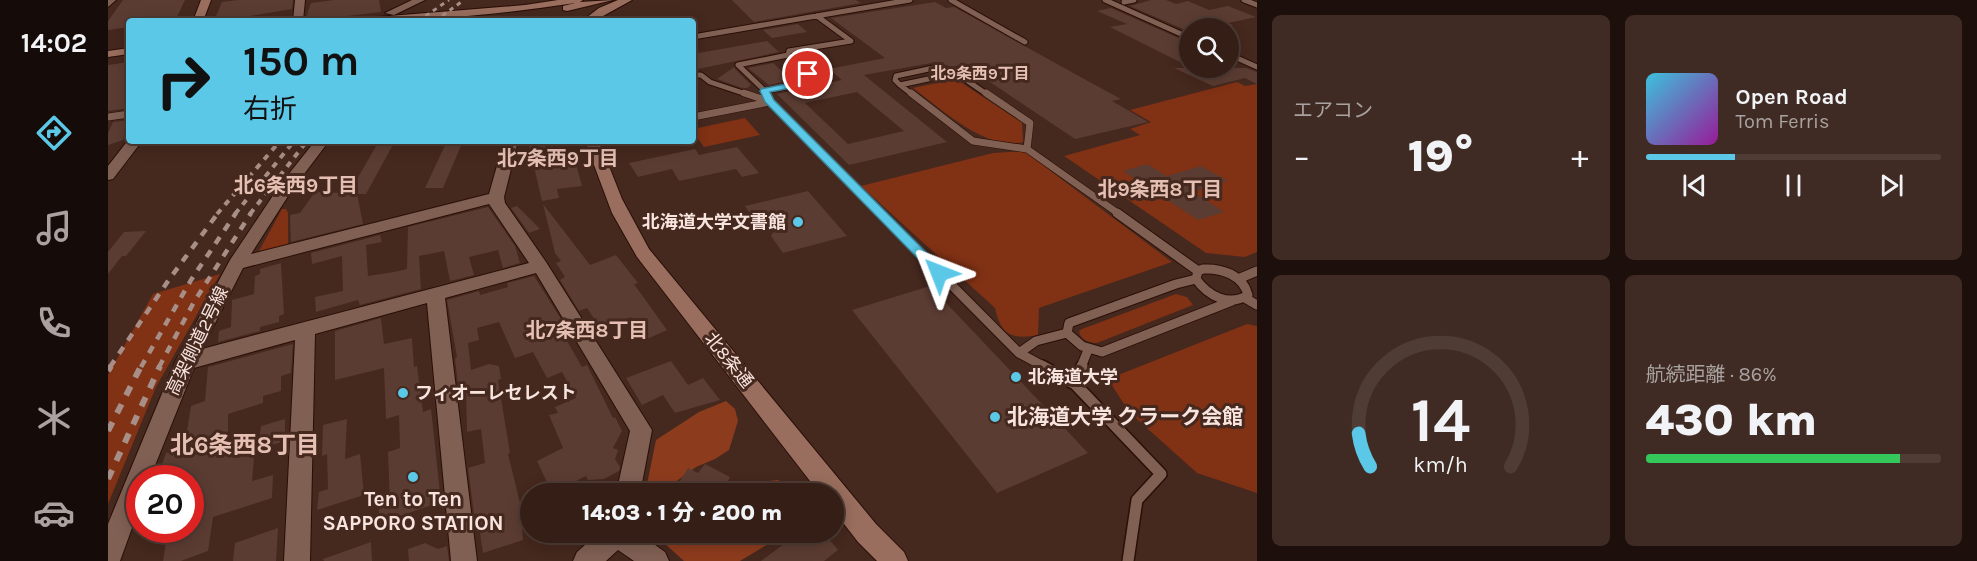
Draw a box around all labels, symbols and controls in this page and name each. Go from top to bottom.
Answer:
map controls [1179,18,1239,78]
button: search [1179,18,1239,78]
text: 14:02 [21,27,87,59]
text: 150 m [243,36,359,86]
icon: right [144,42,222,120]
pin [782,48,833,99]
icon: arrive [791,57,824,90]
district label: 北9条西9丁目 [930,64,1030,83]
text: Open Road [1736,84,1848,110]
text: 右折 [243,93,297,125]
text: エアコン [1293,99,1373,122]
text: Tom Ferris [1736,110,1829,133]
icon: directions [33,112,75,154]
text: 19° [1408,130,1474,182]
text: − [1293,137,1310,175]
text: + [1571,137,1588,175]
district label: 北7条西9丁目 [497,147,619,170]
icon: previous [1678,169,1711,202]
icon: pause [1777,169,1810,202]
icon: next [1875,169,1908,202]
district label: 北6条西9丁目 [234,174,358,197]
district label: 北9条西8丁目 [1097,178,1223,201]
icon: music [33,207,75,249]
place label: 北海道大学文書館 [642,211,786,233]
marker: 北海道大学文書館 [791,215,805,229]
position arrow [907,241,971,305]
street label: 高架側道2号線 [161,283,233,399]
icon: phone [33,302,75,344]
district label: 北7条西8丁目 [526,319,648,342]
street label: 北8条通 [700,328,758,392]
text: 航続距離 · 86% [1646,363,1777,386]
place label: 北海道大学 [1028,366,1118,388]
marker: 北海道大学 [1009,370,1023,384]
place label: フィオーレセレスト [415,382,577,404]
text: 14 [1411,384,1470,457]
marker: フィオーレセレスト [396,386,410,400]
text: 430 km [1646,394,1817,446]
icon: climate [33,397,75,439]
place label: 北海道大学 クラーク会館 [1007,405,1243,429]
marker: 北海道大学 クラーク会館 [988,410,1002,424]
district label: 北6条西8丁目 [170,431,320,459]
text: km/h [1414,453,1468,478]
speed limit sign: 20 [126,465,204,543]
marker: Ten to Ten SAPPORO STATION [406,470,420,484]
place label: Ten to Ten SAPPORO STATION [322,487,504,535]
icon: car [33,492,75,534]
text: 14:03 · 1 分 · 200 m [582,500,782,526]

